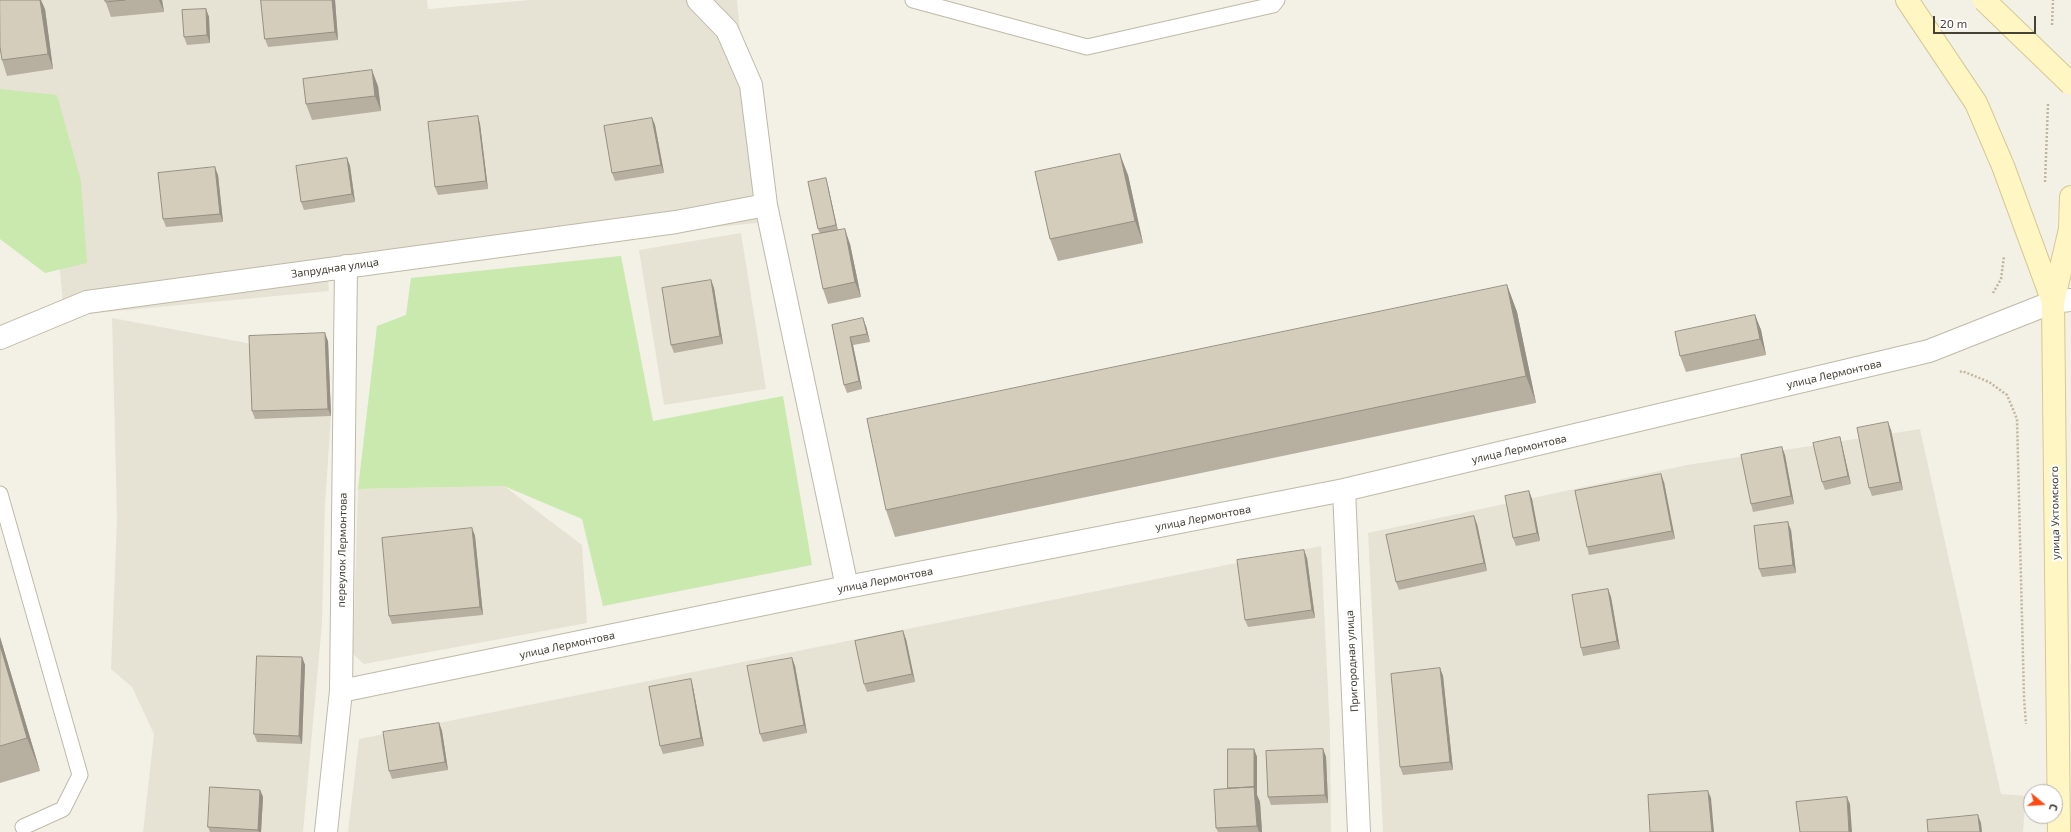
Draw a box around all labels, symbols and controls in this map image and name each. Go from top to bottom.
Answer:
scale bar [1935,8,2038,34]
text: 20 m [1940,16,1967,30]
street label: Запрудная улица [290,255,380,281]
street label: улица Лермонтова [1785,357,1883,391]
street label: улица Лермонтова [1470,432,1568,466]
street label: улица Ухтомского [2048,466,2062,560]
street label: переулок Лермонтова [334,492,350,608]
street label: улица Лермонтова [1154,502,1252,534]
street label: улица Лермонтова [836,564,934,596]
street label: Пригородная улица [1343,610,1361,712]
street label: улица Лермонтова [518,628,616,662]
north arrow [2023,784,2063,824]
text: С [2047,802,2061,813]

